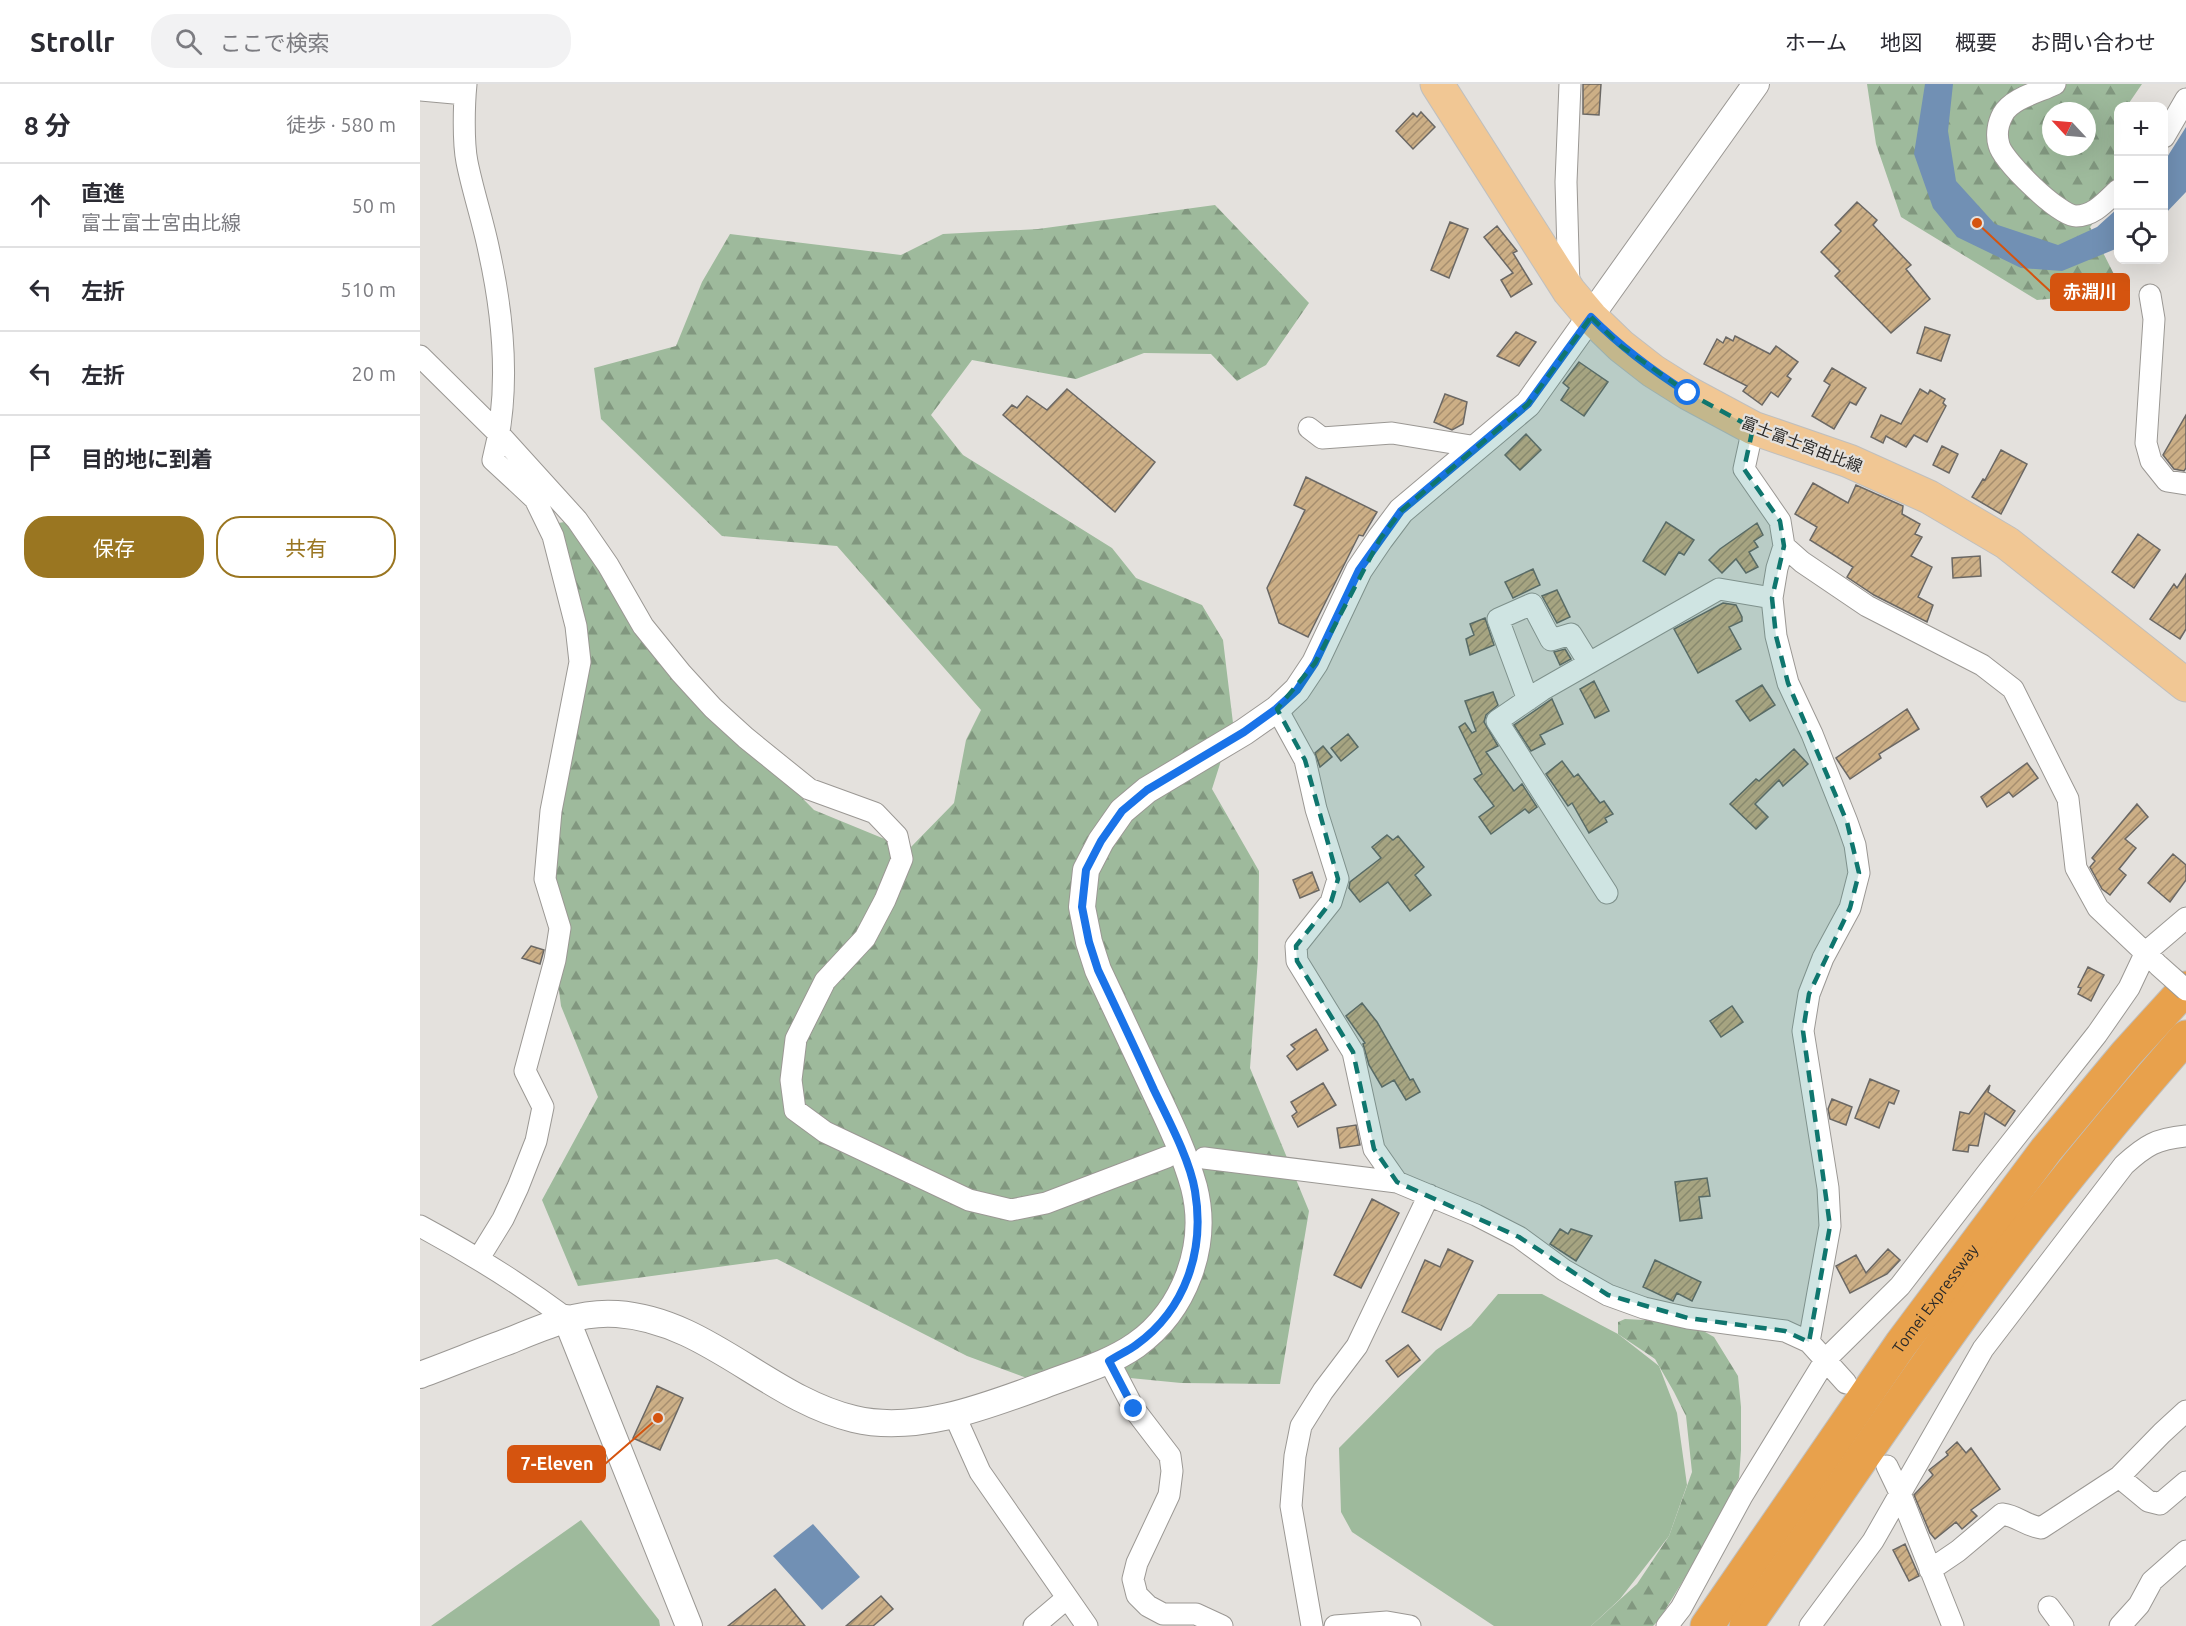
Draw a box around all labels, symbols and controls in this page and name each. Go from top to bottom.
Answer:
search box [151,14,571,68]
icon: search [172,25,205,58]
text: Strollr [30,26,115,57]
text: ここで検索 [220,30,330,55]
text: ホーム [1785,30,1847,54]
text: 地図 [1880,30,1922,54]
text: 概要 [1955,30,1997,54]
text: お問い合わせ [2030,30,2156,54]
north arrow [2042,102,2096,156]
map controls [2114,102,2168,264]
button: + [2114,102,2168,156]
text: 8 分 [24,111,71,140]
text: 徒歩 · 580 m [286,113,396,136]
button: − [2114,156,2168,210]
text: 直進 [81,180,125,205]
icon: ahead [24,189,57,222]
text: 50 m [352,194,396,217]
button: locate [2114,210,2168,264]
text: 富士富士宮由比線 [81,211,241,234]
icon: left [24,273,57,306]
callout: 赤淵川 [2051,274,2129,310]
text: 左折 [81,278,125,303]
text: 510 m [340,278,396,301]
text: 赤淵川 [2063,281,2117,301]
icon: left [24,357,57,390]
text: 左折 [81,362,125,387]
text: 20 m [352,362,396,385]
route start [1674,379,1700,405]
street label: 富士富士宮由比線 [1739,413,1865,475]
icon: arrive [24,441,57,474]
text: 目的地に到着 [81,446,213,471]
button: 保存 [24,516,204,578]
button: 共有 [216,516,396,578]
street label: Tomei Expressway [1888,1240,1982,1357]
route end [1120,1395,1146,1421]
callout: 7-Eleven [508,1446,605,1482]
text: 7-Eleven [521,1453,593,1473]

